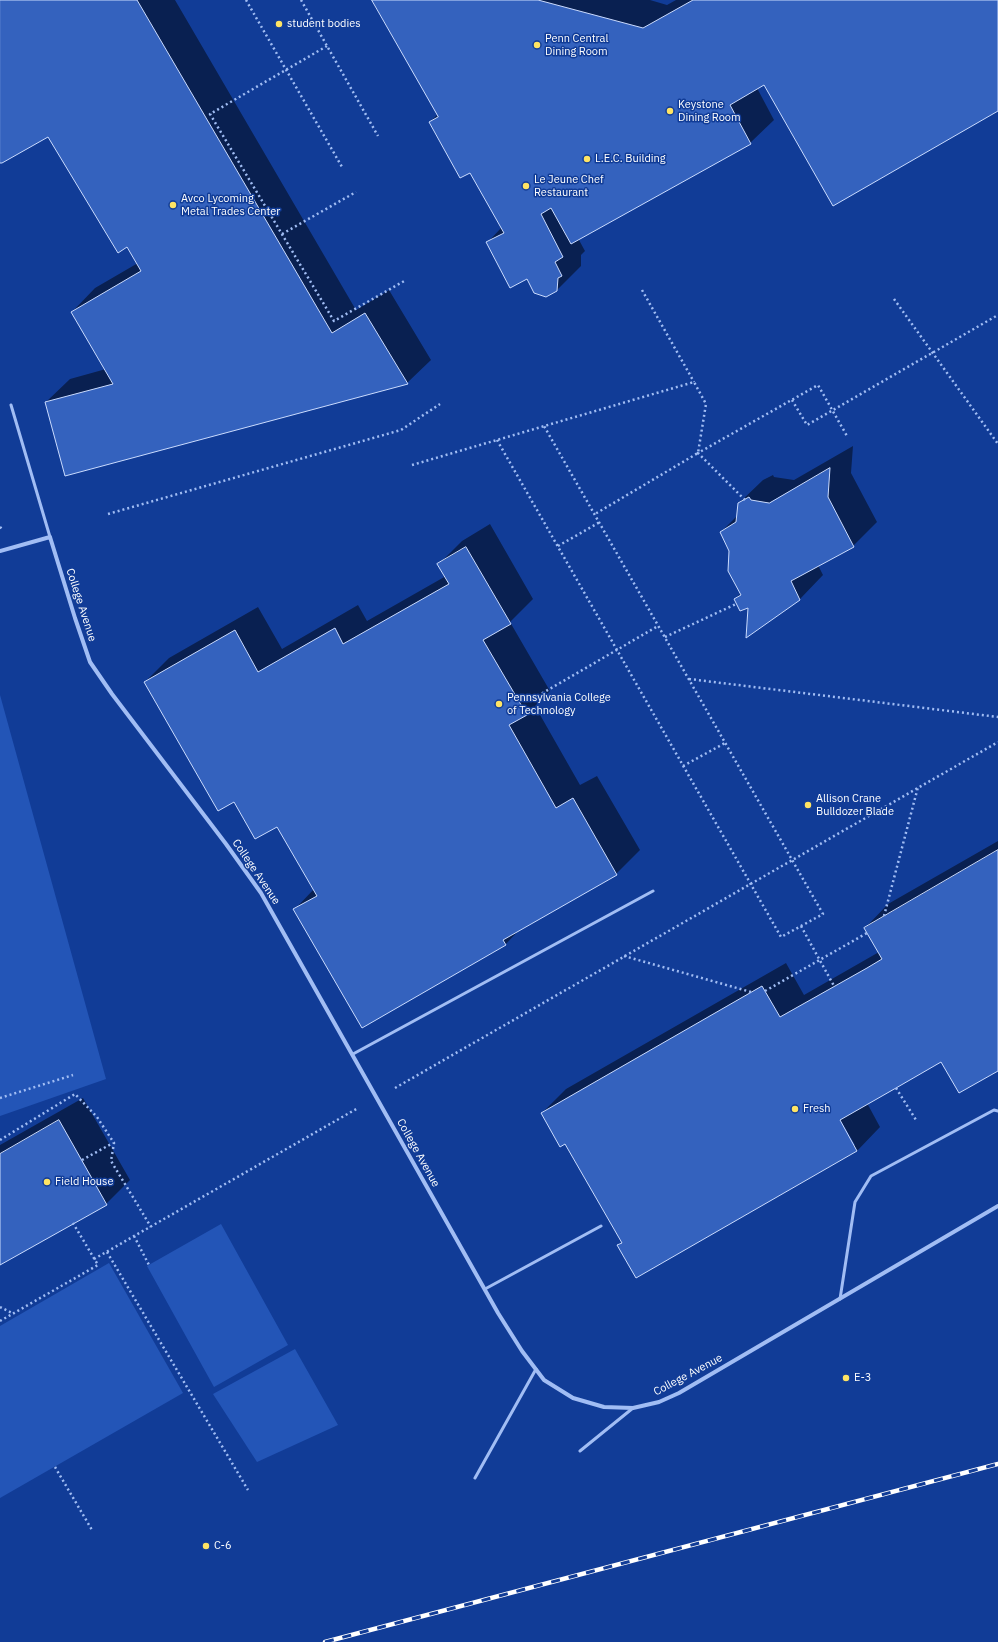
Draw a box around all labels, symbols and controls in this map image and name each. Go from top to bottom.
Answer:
place label: student bodies [287,17,361,31]
marker: student bodies [274,19,284,29]
place label: Penn Central Dining Room [545,32,608,58]
marker: Penn Central Dining Room [532,40,542,50]
place label: Keystone Dining Room [678,98,741,124]
marker: Keystone Dining Room [665,106,675,116]
place label: L.E.C. Building [595,152,666,166]
marker: L.E.C. Building [582,154,592,164]
place label: Le Jeune Chef Restaurant [534,173,603,199]
marker: Le Jeune Chef Restaurant [521,181,531,191]
place label: Avco Lycoming Metal Trades Center [181,192,280,218]
marker: Avco Lycoming Metal Trades Center [168,200,178,210]
street label: College Avenue [63,567,99,643]
place label: Pennsylvania College of Technology [507,691,611,717]
marker: Pennsylvania College of Technology [494,699,504,709]
place label: Allison Crane Bulldozer Blade [816,792,894,818]
marker: Allison Crane Bulldozer Blade [803,800,813,810]
street label: College Avenue [229,837,283,907]
place label: Fresh [803,1102,831,1116]
marker: Fresh [790,1104,800,1114]
street label: College Avenue [394,1117,442,1189]
place label: Field House [55,1175,113,1189]
marker: Field House [42,1177,52,1187]
street label: College Avenue [651,1351,725,1399]
place label: E-3 [854,1371,871,1385]
marker: E-3 [841,1373,851,1383]
place label: C-6 [214,1539,232,1553]
marker: C-6 [201,1541,211,1551]

